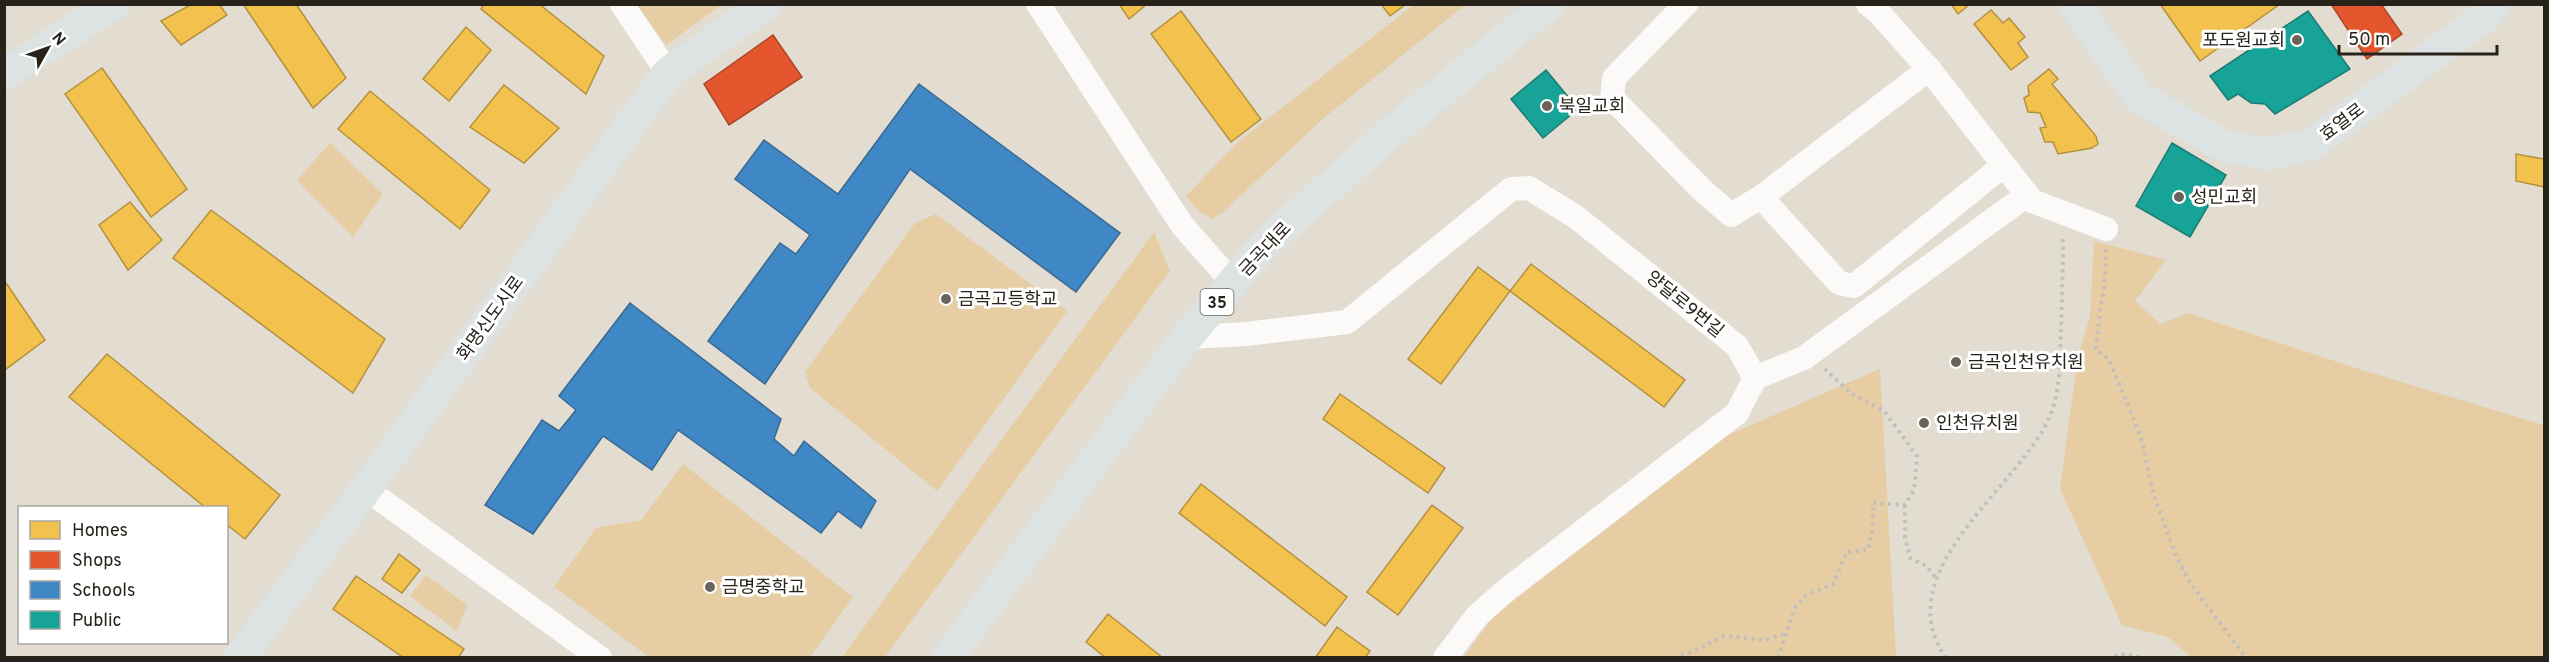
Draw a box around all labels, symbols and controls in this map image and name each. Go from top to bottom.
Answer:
north arrow [18,18,78,78]
scale bar [2339,18,2496,56]
text: N [47,29,69,50]
text: 50 m [2348,29,2390,52]
place label: 포도원교회 [2202,30,2285,53]
marker: 포도원교회 [2290,33,2304,47]
place label: 북일교회 [1559,96,1625,119]
marker: 북일교회 [1540,99,1554,113]
street label: 효열로 [2316,99,2370,147]
place label: 성민교회 [2191,187,2257,210]
marker: 성민교회 [2172,190,2186,204]
street label: 금곡대로 [1235,218,1297,282]
street label: 양달로9번길 [1640,267,1728,344]
street label: 화명신도시로 [453,272,530,366]
place label: 금곡고등학교 [958,289,1057,312]
road number: 35 [1200,289,1234,315]
marker: 금곡고등학교 [939,292,953,306]
place label: 금곡인천유치원 [1968,352,2084,375]
marker: 금곡인천유치원 [1949,355,1963,369]
place label: 인천유치원 [1936,413,2019,436]
marker: 인천유치원 [1917,416,1931,430]
legend [18,506,228,644]
text: Homes [72,520,128,543]
text: Shops [72,550,122,573]
place label: 금명중학교 [722,577,805,600]
text: Schools [72,580,135,603]
marker: 금명중학교 [703,580,717,594]
text: Public [72,610,122,633]

